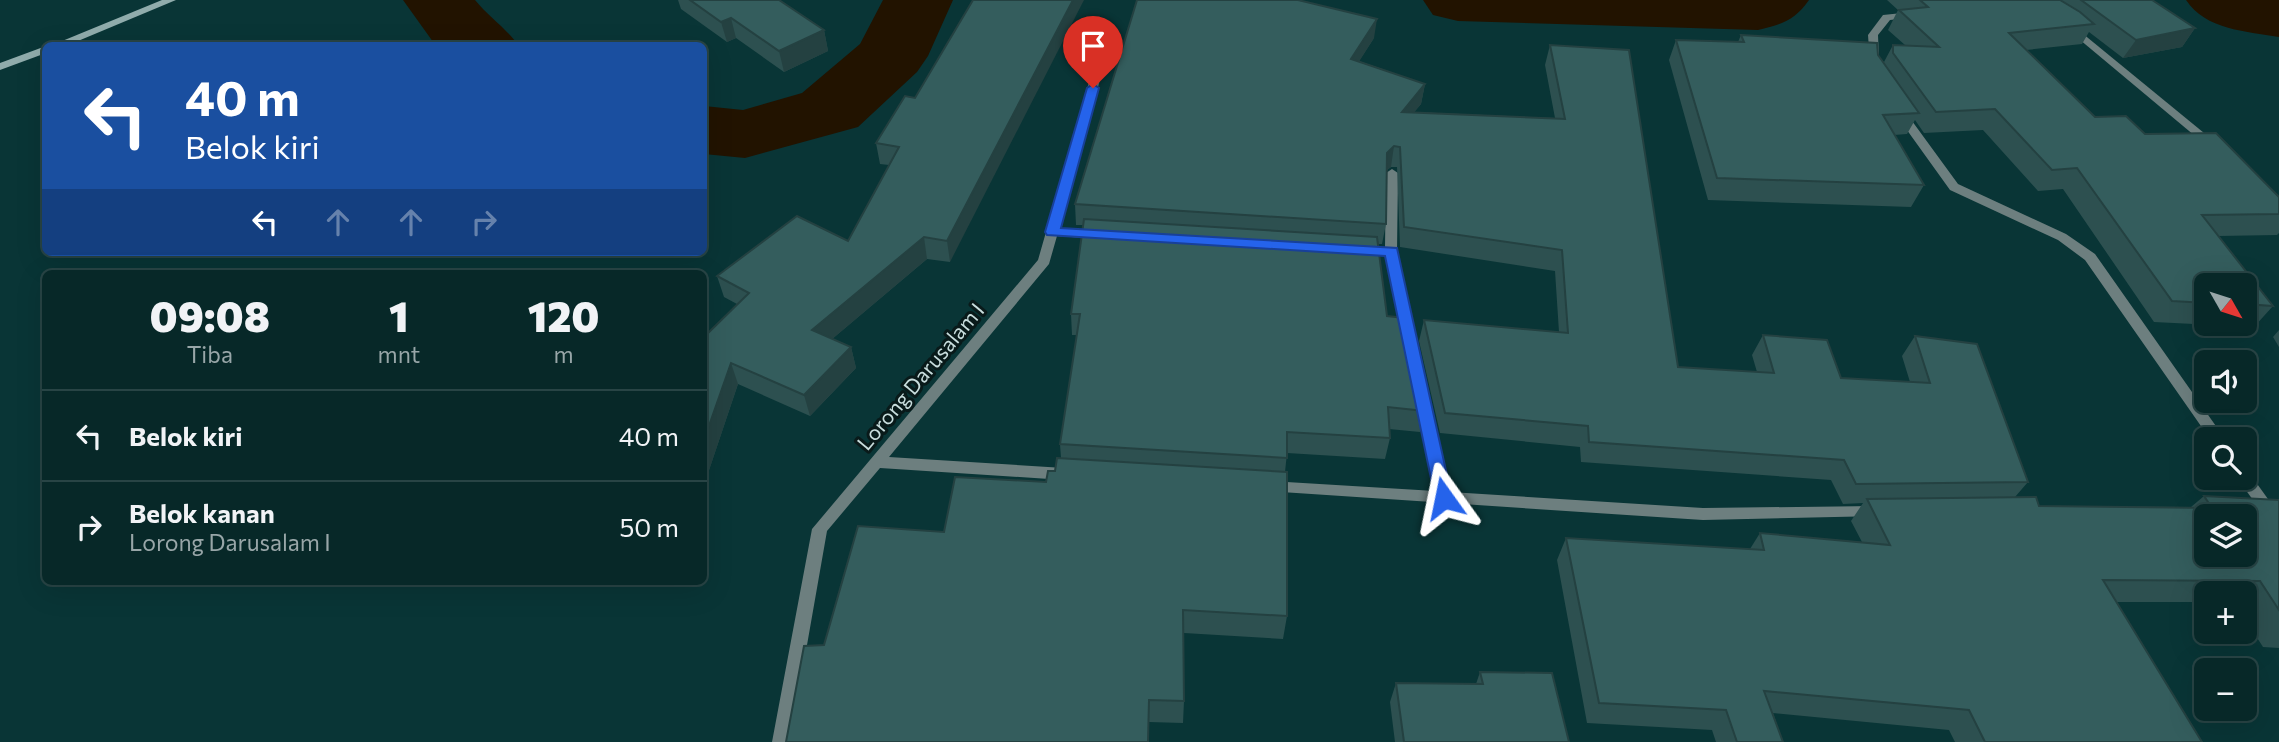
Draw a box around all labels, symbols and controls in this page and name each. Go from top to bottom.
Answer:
pin [1063,16,1123,88]
icon: arrive [1074,27,1112,65]
text: 40 m [185,66,300,126]
icon: left [70,70,161,161]
text: Belok kiri [185,126,320,166]
icon: left [246,203,284,241]
icon: ahead [319,203,357,241]
icon: ahead [392,203,430,241]
icon: right [465,203,503,241]
north arrow [2194,273,2258,336]
map controls [2194,273,2257,721]
text: 09:08 [150,289,270,341]
text: 1 [389,289,409,341]
text: 120 [528,289,599,341]
street label: Lorong Darusalam I [851,297,989,455]
text: Tiba [187,340,233,368]
text: mnt [378,340,420,368]
text: m [554,340,574,368]
button: sound [2194,350,2257,413]
icon: left [70,417,108,455]
text: Belok kiri [129,420,243,451]
text: 40 m [619,420,679,451]
button: search [2194,427,2257,490]
position arrow [1407,461,1481,535]
text: Belok kanan [129,497,275,528]
button: layers [2194,504,2257,567]
icon: right [70,508,108,546]
text: 50 m [619,511,679,542]
text: Lorong Darusalam I [129,528,331,556]
button: + [2194,581,2257,644]
button: − [2194,658,2257,721]

